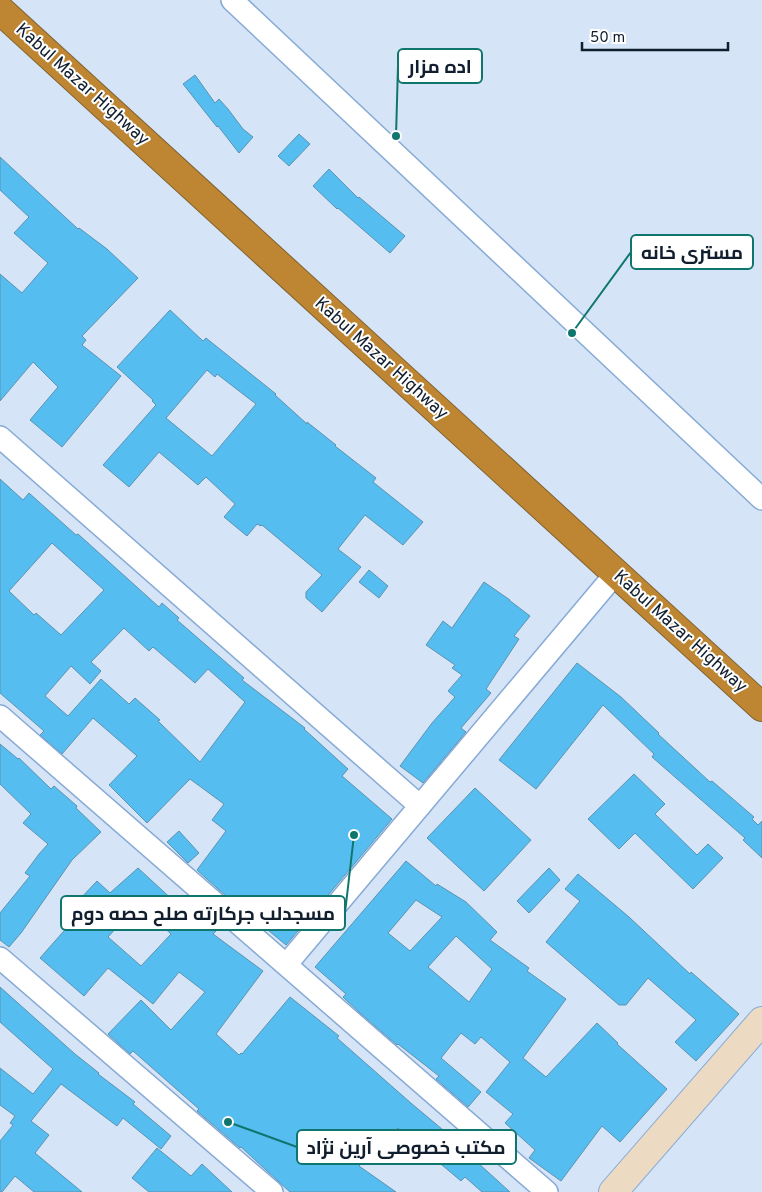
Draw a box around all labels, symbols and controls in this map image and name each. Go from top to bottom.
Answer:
street label: Kabul Mazar Highway [10,19,154,151]
scale bar [582,20,728,52]
text: 50 m [590,29,625,48]
callout: اده مزار [398,49,482,83]
text: اده مزار [407,56,472,80]
callout: مستری خانه [631,235,753,269]
text: مستری خانه [641,242,743,266]
street label: Kabul Mazar Highway [309,293,453,425]
street label: Kabul Mazar Highway [608,566,752,698]
callout: مسجدلب جرکارته صلح حصه دوم [61,896,345,930]
text: مسجدلب جرکارته صلح حصه دوم [71,903,335,927]
callout: مکتب خصوصی آرین نژاد [297,1130,516,1164]
text: مکتب خصوصی آرین نژاد [306,1137,506,1161]

